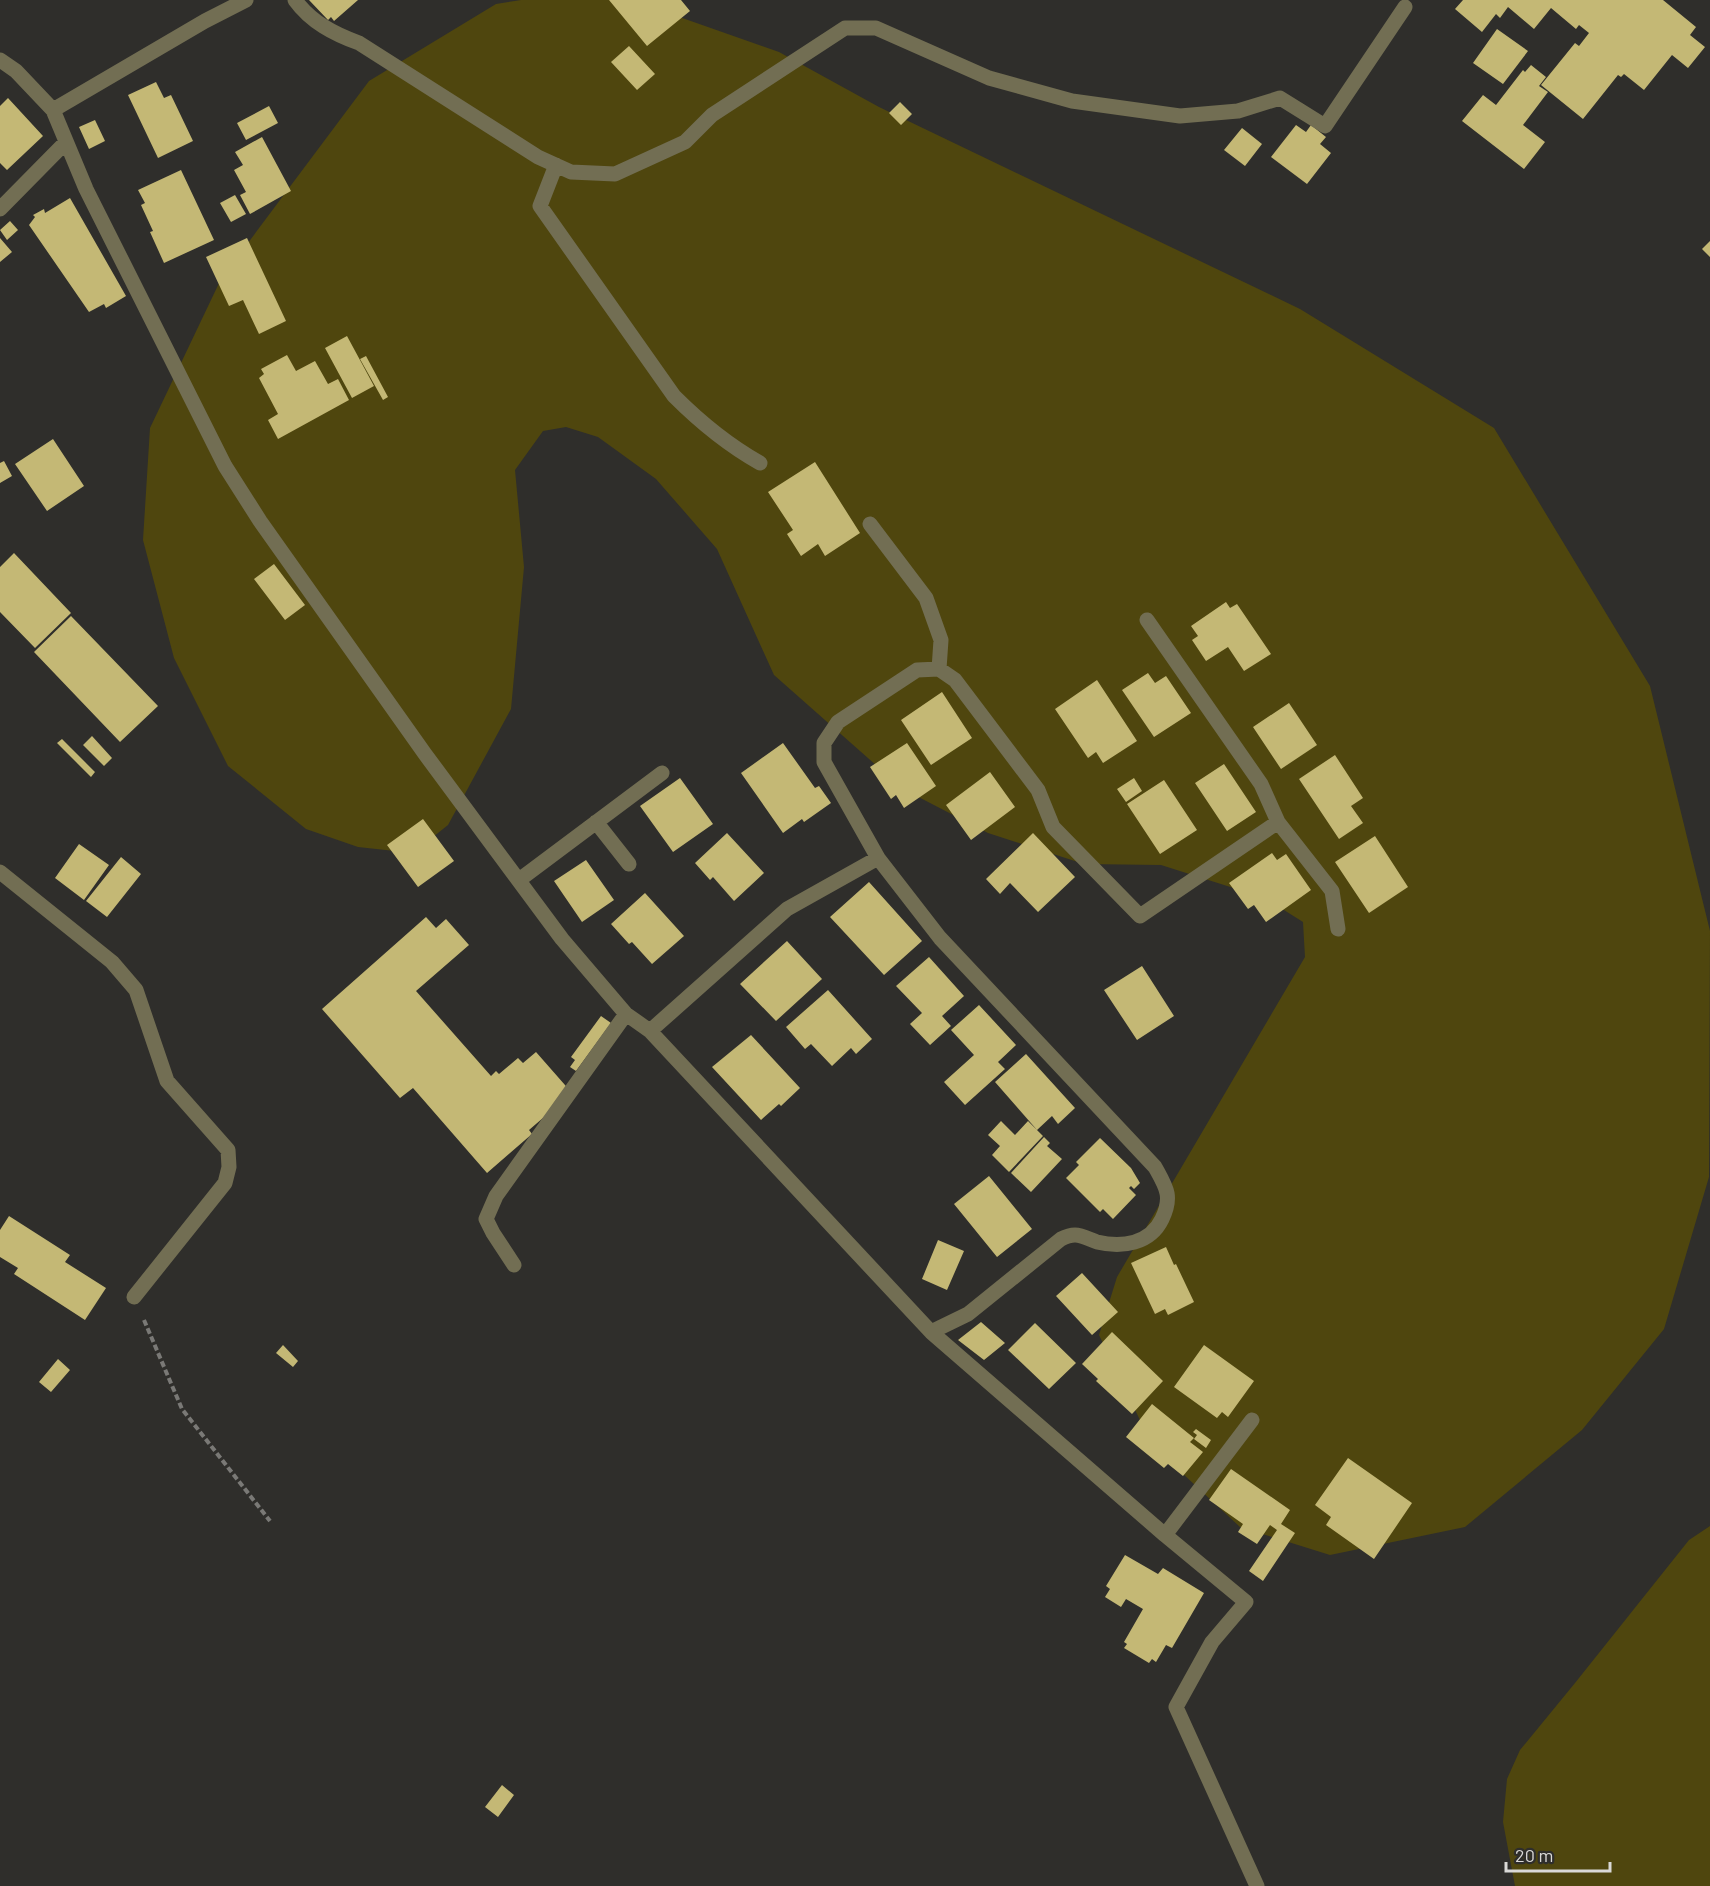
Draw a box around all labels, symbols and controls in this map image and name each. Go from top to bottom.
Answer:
scale bar [1506,1835,1610,1873]
text: 20 m [1515,1844,1553,1866]

